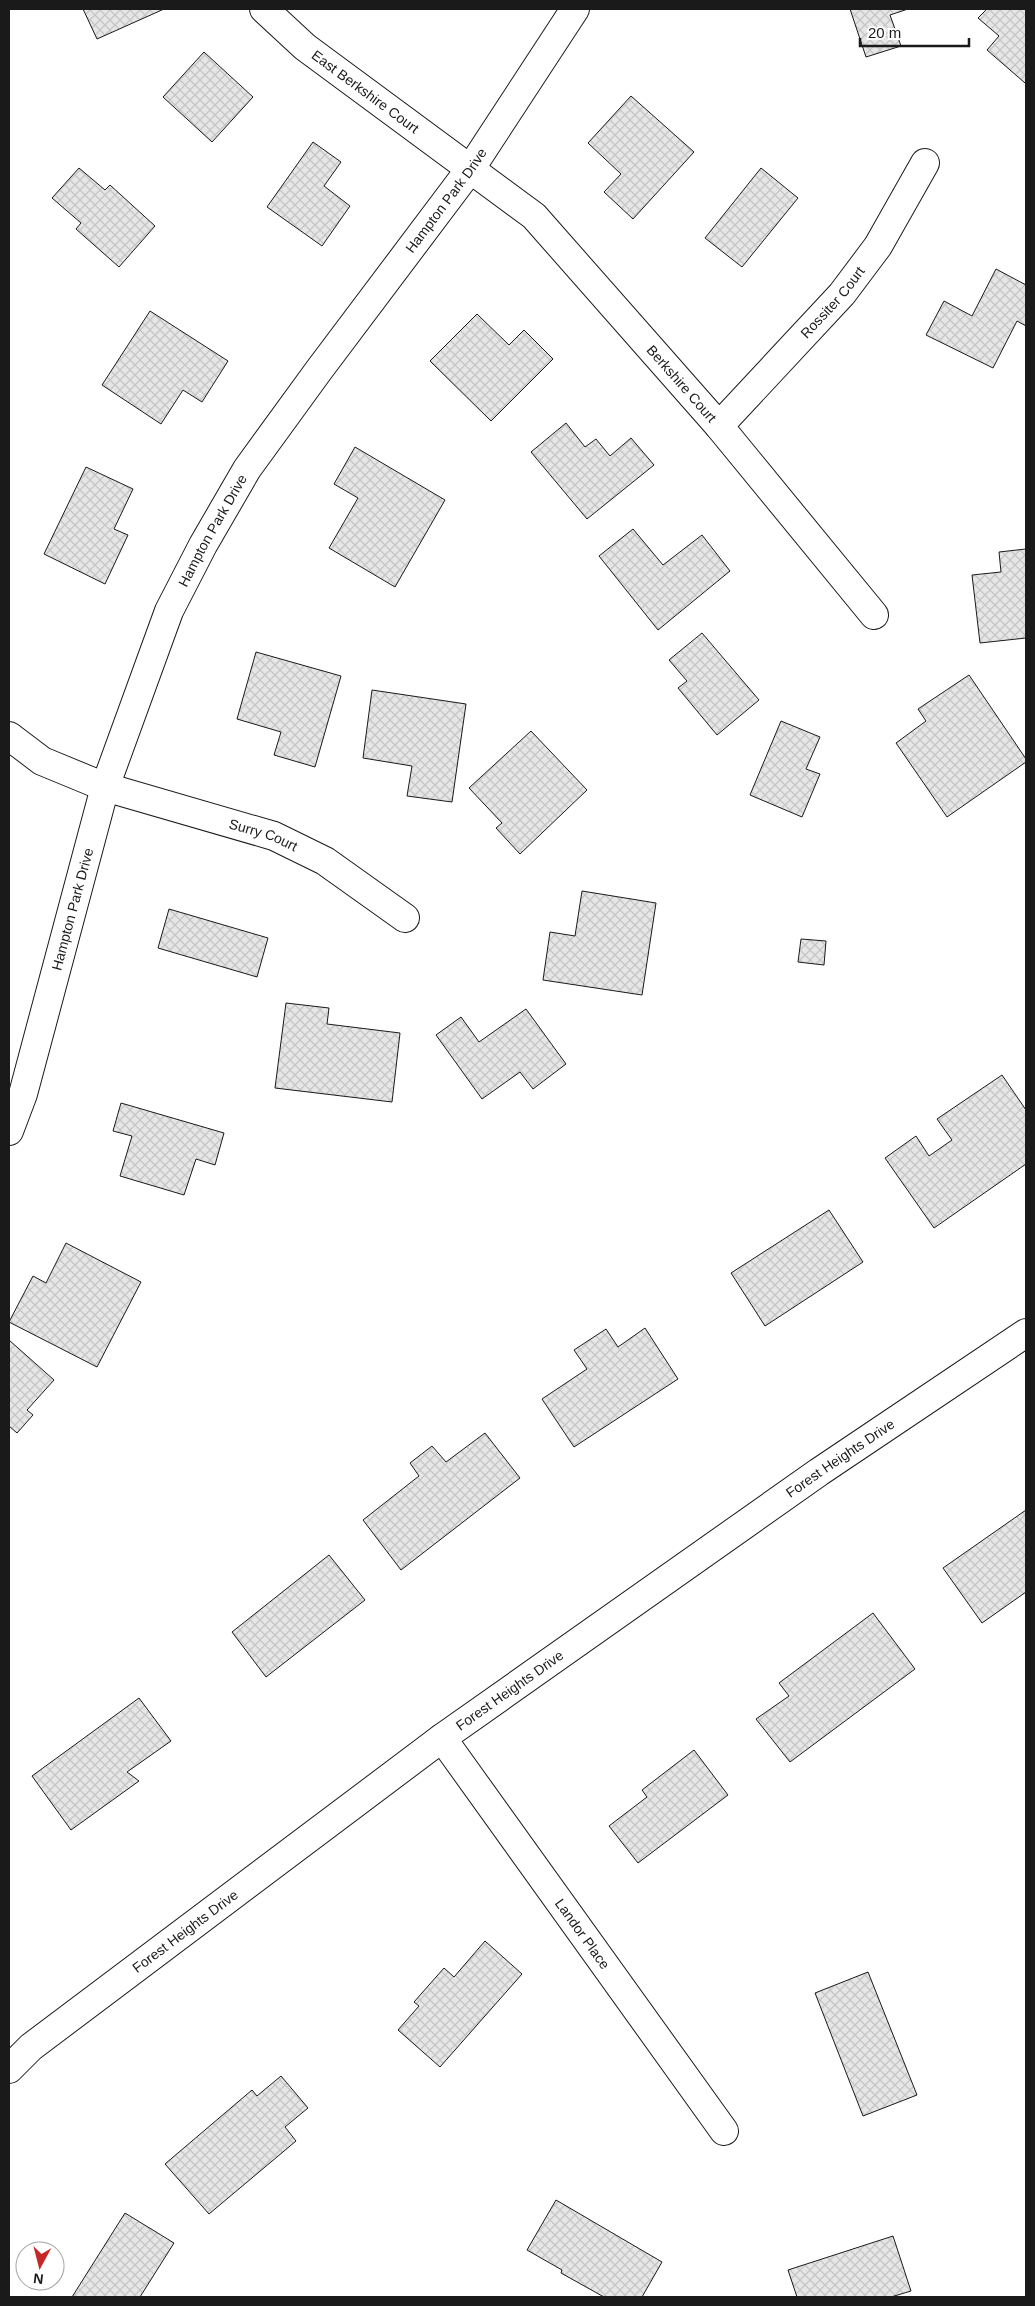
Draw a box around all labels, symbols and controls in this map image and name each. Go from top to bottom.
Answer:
scale bar [860,15,969,47]
text: 20 m [868,24,901,41]
street label: East Berkshire Court [309,47,422,136]
street label: Hampton Park Drive [402,145,490,256]
street label: Rossiter Court [797,263,868,341]
street label: Berkshire Court [644,342,720,426]
street label: Hampton Park Drive [175,471,250,589]
street label: Surry Court [227,815,300,854]
street label: Hampton Park Drive [48,846,96,972]
street label: Forest Heights Drive [783,1416,898,1501]
street label: Forest Heights Drive [453,1647,567,1734]
street label: Forest Heights Drive [129,1886,241,1976]
street label: Landor Place [552,1896,613,1972]
north arrow [15,2241,65,2291]
text: N [32,2270,44,2287]

